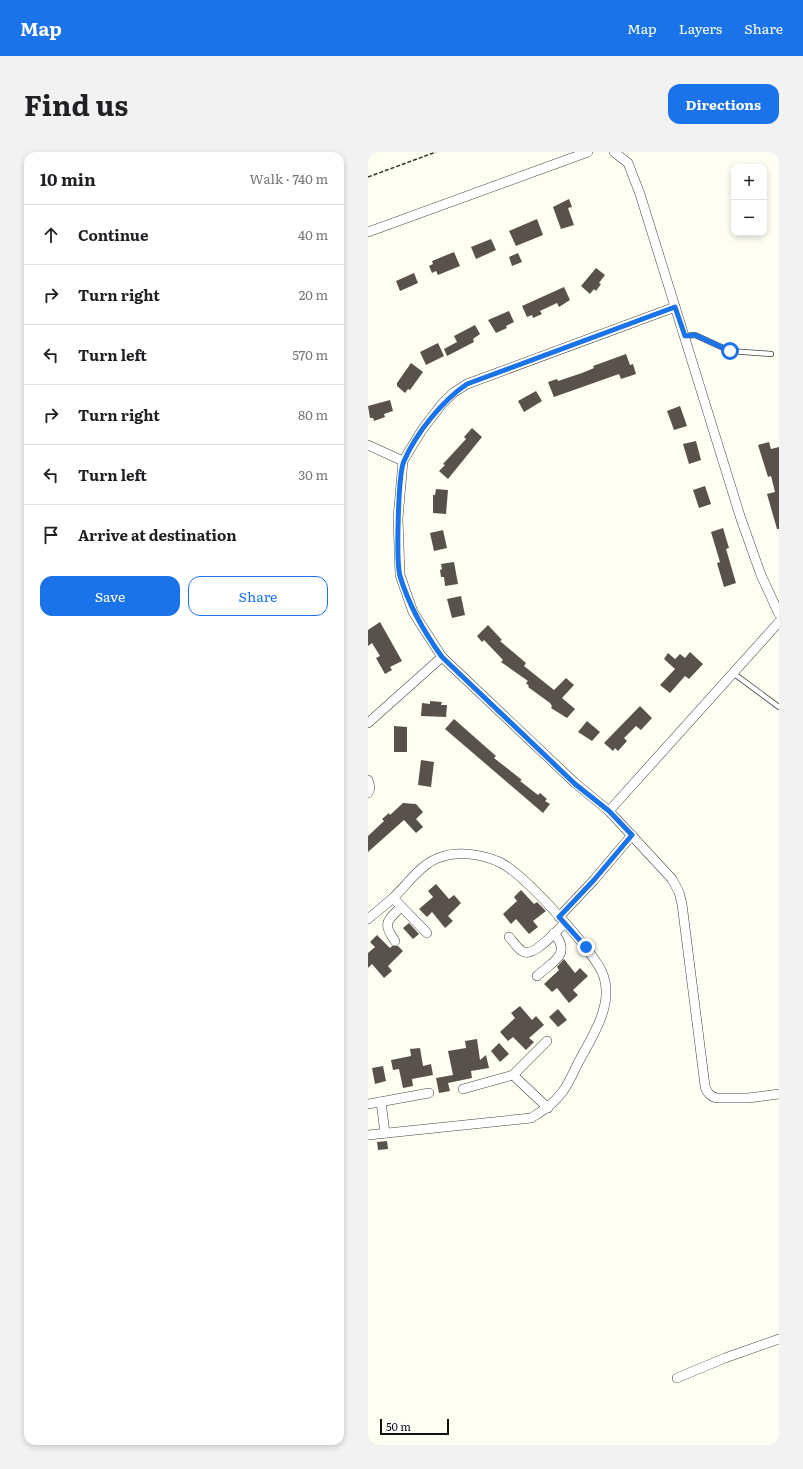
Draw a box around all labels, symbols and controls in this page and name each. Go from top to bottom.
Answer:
text: Map [20,14,62,42]
text: Map [627,18,657,38]
text: Layers [679,18,722,38]
text: Share [744,18,783,38]
text: Find us [24,83,128,125]
button: Directions [668,84,779,124]
map controls [731,164,767,236]
button: + [731,164,767,200]
text: 10 min [40,166,96,191]
text: Walk · 740 m [250,169,328,188]
button: − [731,200,767,236]
text: Continue [78,223,148,246]
icon: ahead [40,224,62,246]
text: 40 m [298,225,328,244]
text: Turn right [78,283,160,306]
icon: right [40,284,62,306]
text: 20 m [299,285,328,304]
route start [721,342,739,360]
text: Turn left [78,343,147,366]
icon: left [40,344,62,366]
text: 570 m [292,345,328,364]
text: Turn right [78,403,160,426]
icon: right [40,404,62,426]
text: 80 m [298,405,328,424]
text: Turn left [78,463,147,486]
icon: left [40,464,62,486]
text: 30 m [298,465,328,484]
text: Arrive at destination [78,523,237,546]
icon: arrive [40,524,62,546]
button: Save [40,576,180,616]
button: Share [188,576,328,616]
route end [577,938,595,956]
scale bar [380,1417,449,1436]
text: 50 m [386,1418,411,1434]

